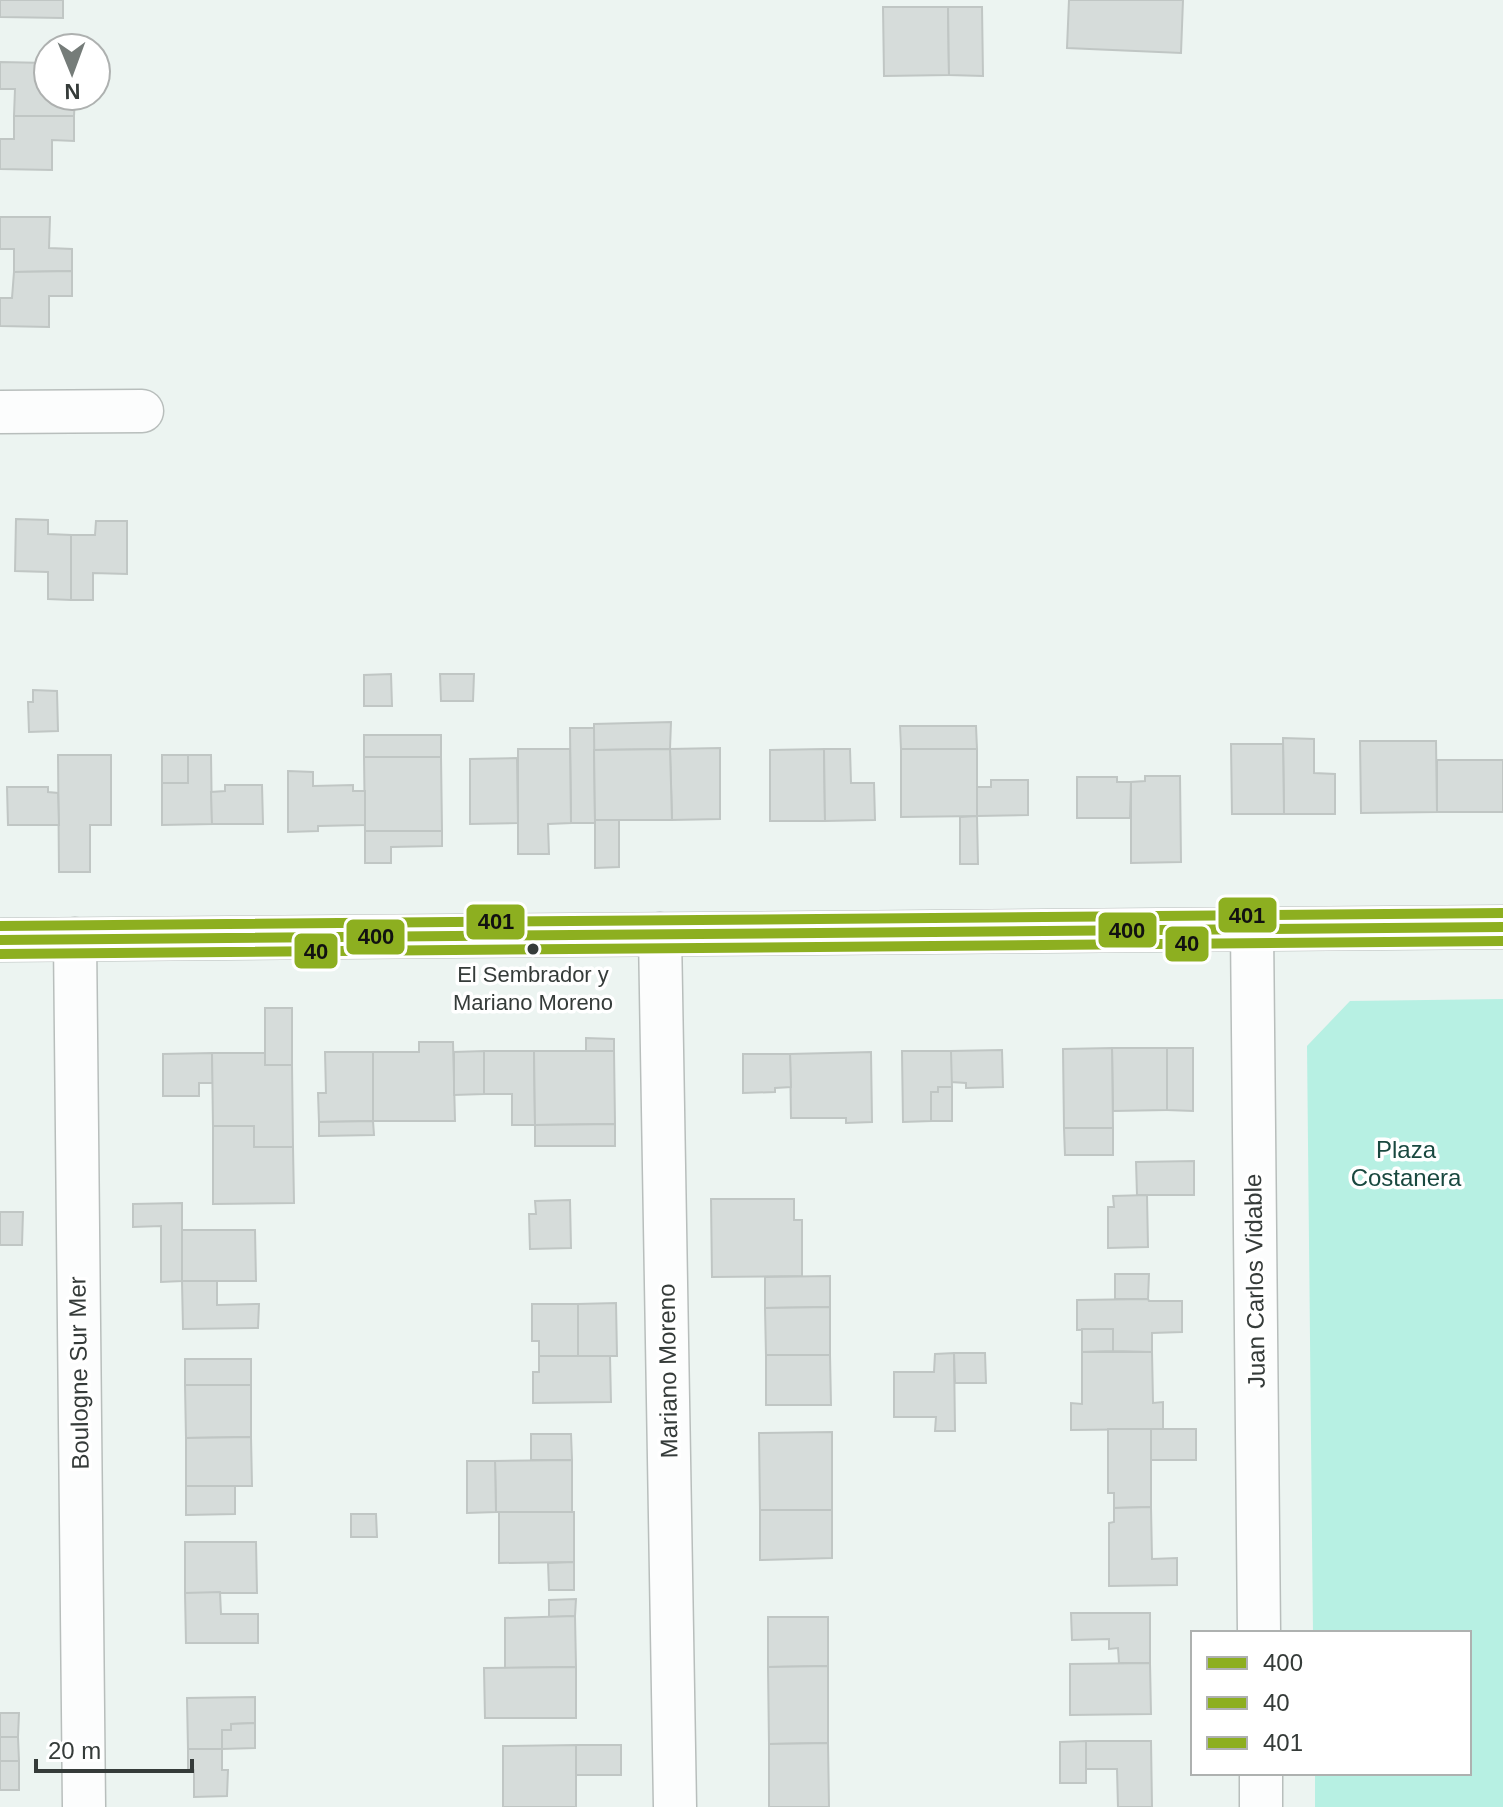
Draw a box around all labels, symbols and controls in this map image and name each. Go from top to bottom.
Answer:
north arrow [32,32,112,112]
text: N [64,79,81,104]
line badge: 401 [1217,896,1278,934]
line badge: 401 [465,903,526,941]
text: 401 [1229,903,1265,928]
text: 401 [478,909,514,934]
line badge: 400 [1097,911,1158,949]
line badge: 400 [345,918,406,956]
text: 400 [1109,918,1145,943]
text: 400 [358,924,394,949]
line badge: 40 [1164,925,1210,963]
text: 40 [1175,931,1199,956]
line badge: 40 [293,932,339,970]
text: 40 [304,939,328,964]
marker: El Sembrador y Mariano Moreno [525,941,541,957]
place label: El Sembrador y Mariano Moreno [453,962,613,1015]
park label: Plaza Costanera [1351,1136,1462,1191]
street label: Juan Carlos Vidable [1239,1174,1270,1388]
street label: Boulogne Sur Mer [63,1276,94,1470]
street label: Mariano Moreno [652,1283,683,1459]
legend [1191,1631,1471,1775]
text: 400 [1263,1649,1303,1676]
text: 40 [1263,1689,1290,1716]
scale bar [36,1723,192,1773]
text: 401 [1263,1729,1303,1756]
text: 20 m [48,1737,101,1764]

